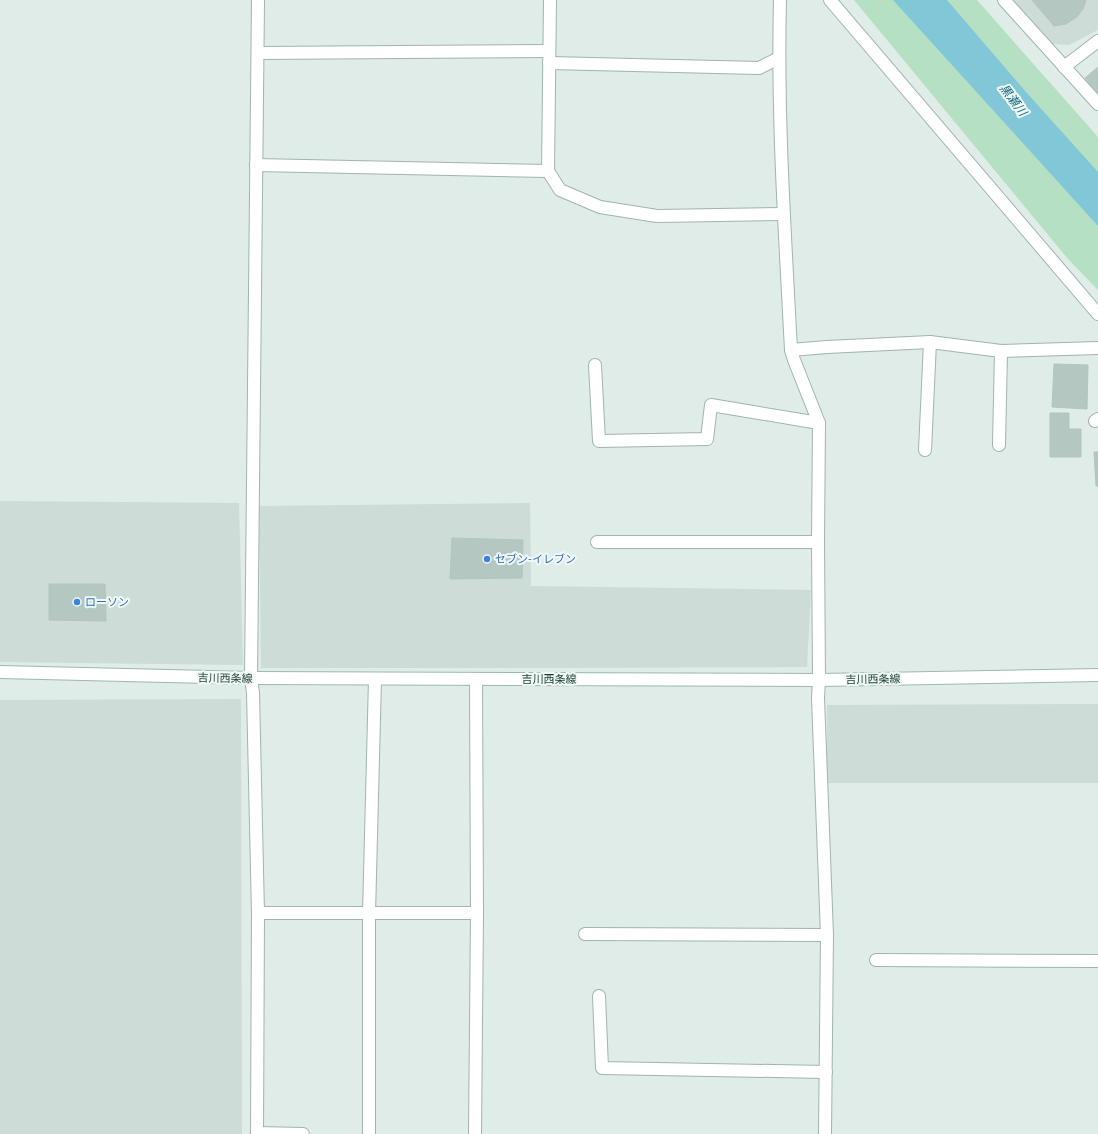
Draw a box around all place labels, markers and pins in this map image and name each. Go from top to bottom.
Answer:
place label: セブン-イレブン [495,553,576,566]
marker: セブン-イレブン [482,554,492,564]
place label: ローソン [85,596,129,609]
marker: ローソン [72,597,82,607]

